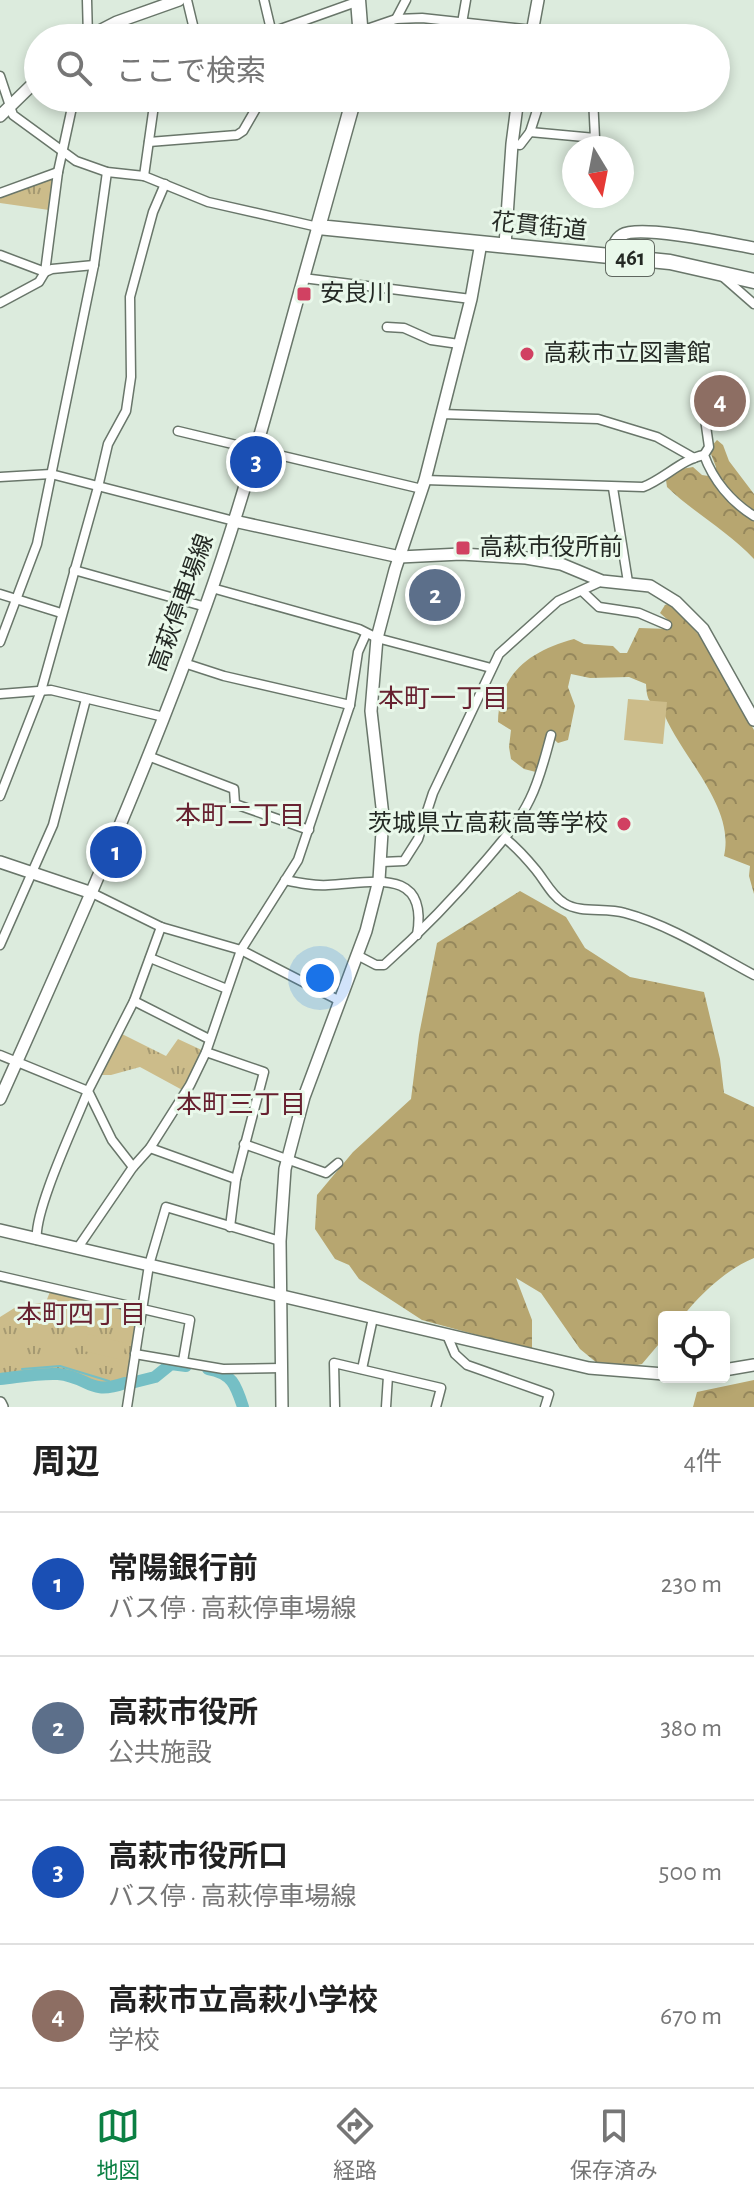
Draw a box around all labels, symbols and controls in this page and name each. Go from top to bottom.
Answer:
search box [24,24,730,112]
icon: search [52,46,96,90]
text: ここで検索 [116,57,266,87]
north arrow [562,136,634,208]
street label: 花貫街道 [490,208,588,244]
road number: 461 [606,240,654,276]
place label: 安良川 [320,280,392,306]
marker: 安良川 [295,285,313,303]
place label: 高萩市立図書館 [543,340,711,366]
marker: 高萩市立図書館 [518,345,536,363]
pin: 4 [694,371,746,431]
pin: 3 [230,432,282,492]
street label: 高萩停車場線 [144,531,218,675]
place label: 高萩市役所前 [479,534,623,560]
marker: 高萩市役所前 [454,539,472,557]
pin: 2 [409,565,461,625]
district label: 本町一丁目 [378,685,508,712]
district label: 本町二丁目 [175,802,305,829]
place label: 茨城県立高萩高等学校 [368,810,608,836]
marker: 茨城県立高萩高等学校 [615,815,633,833]
pin: 1 [90,822,142,882]
your location [300,958,340,998]
district label: 本町三丁目 [176,1091,306,1118]
district label: 本町四丁目 [16,1301,146,1328]
map controls [658,1311,730,1383]
button: locate [658,1311,730,1383]
text: 周辺 [32,1446,100,1480]
text: 4件 [683,1449,722,1475]
text: 常陽銀行前 [108,1554,258,1584]
text: 1 [53,1571,63,1597]
text: 230 m [661,1571,722,1597]
text: バス停 · 高萩停車場線 [108,1596,357,1622]
text: 高萩市役所 [108,1698,258,1728]
text: 2 [52,1715,64,1741]
text: 380 m [660,1715,722,1741]
text: 公共施設 [108,1740,212,1766]
text: 高萩市役所口 [108,1842,288,1872]
text: 3 [52,1859,64,1885]
text: 500 m [659,1859,722,1885]
text: バス停 · 高萩停車場線 [108,1884,357,1910]
text: 高萩市立高萩小学校 [108,1986,378,2016]
text: 4 [51,2003,65,2029]
text: 670 m [660,2003,722,2029]
text: 学校 [108,2028,160,2054]
tab: 地図 [96,2104,140,2184]
tab: 経路 [333,2104,377,2184]
tab: 保存済み [570,2104,658,2184]

